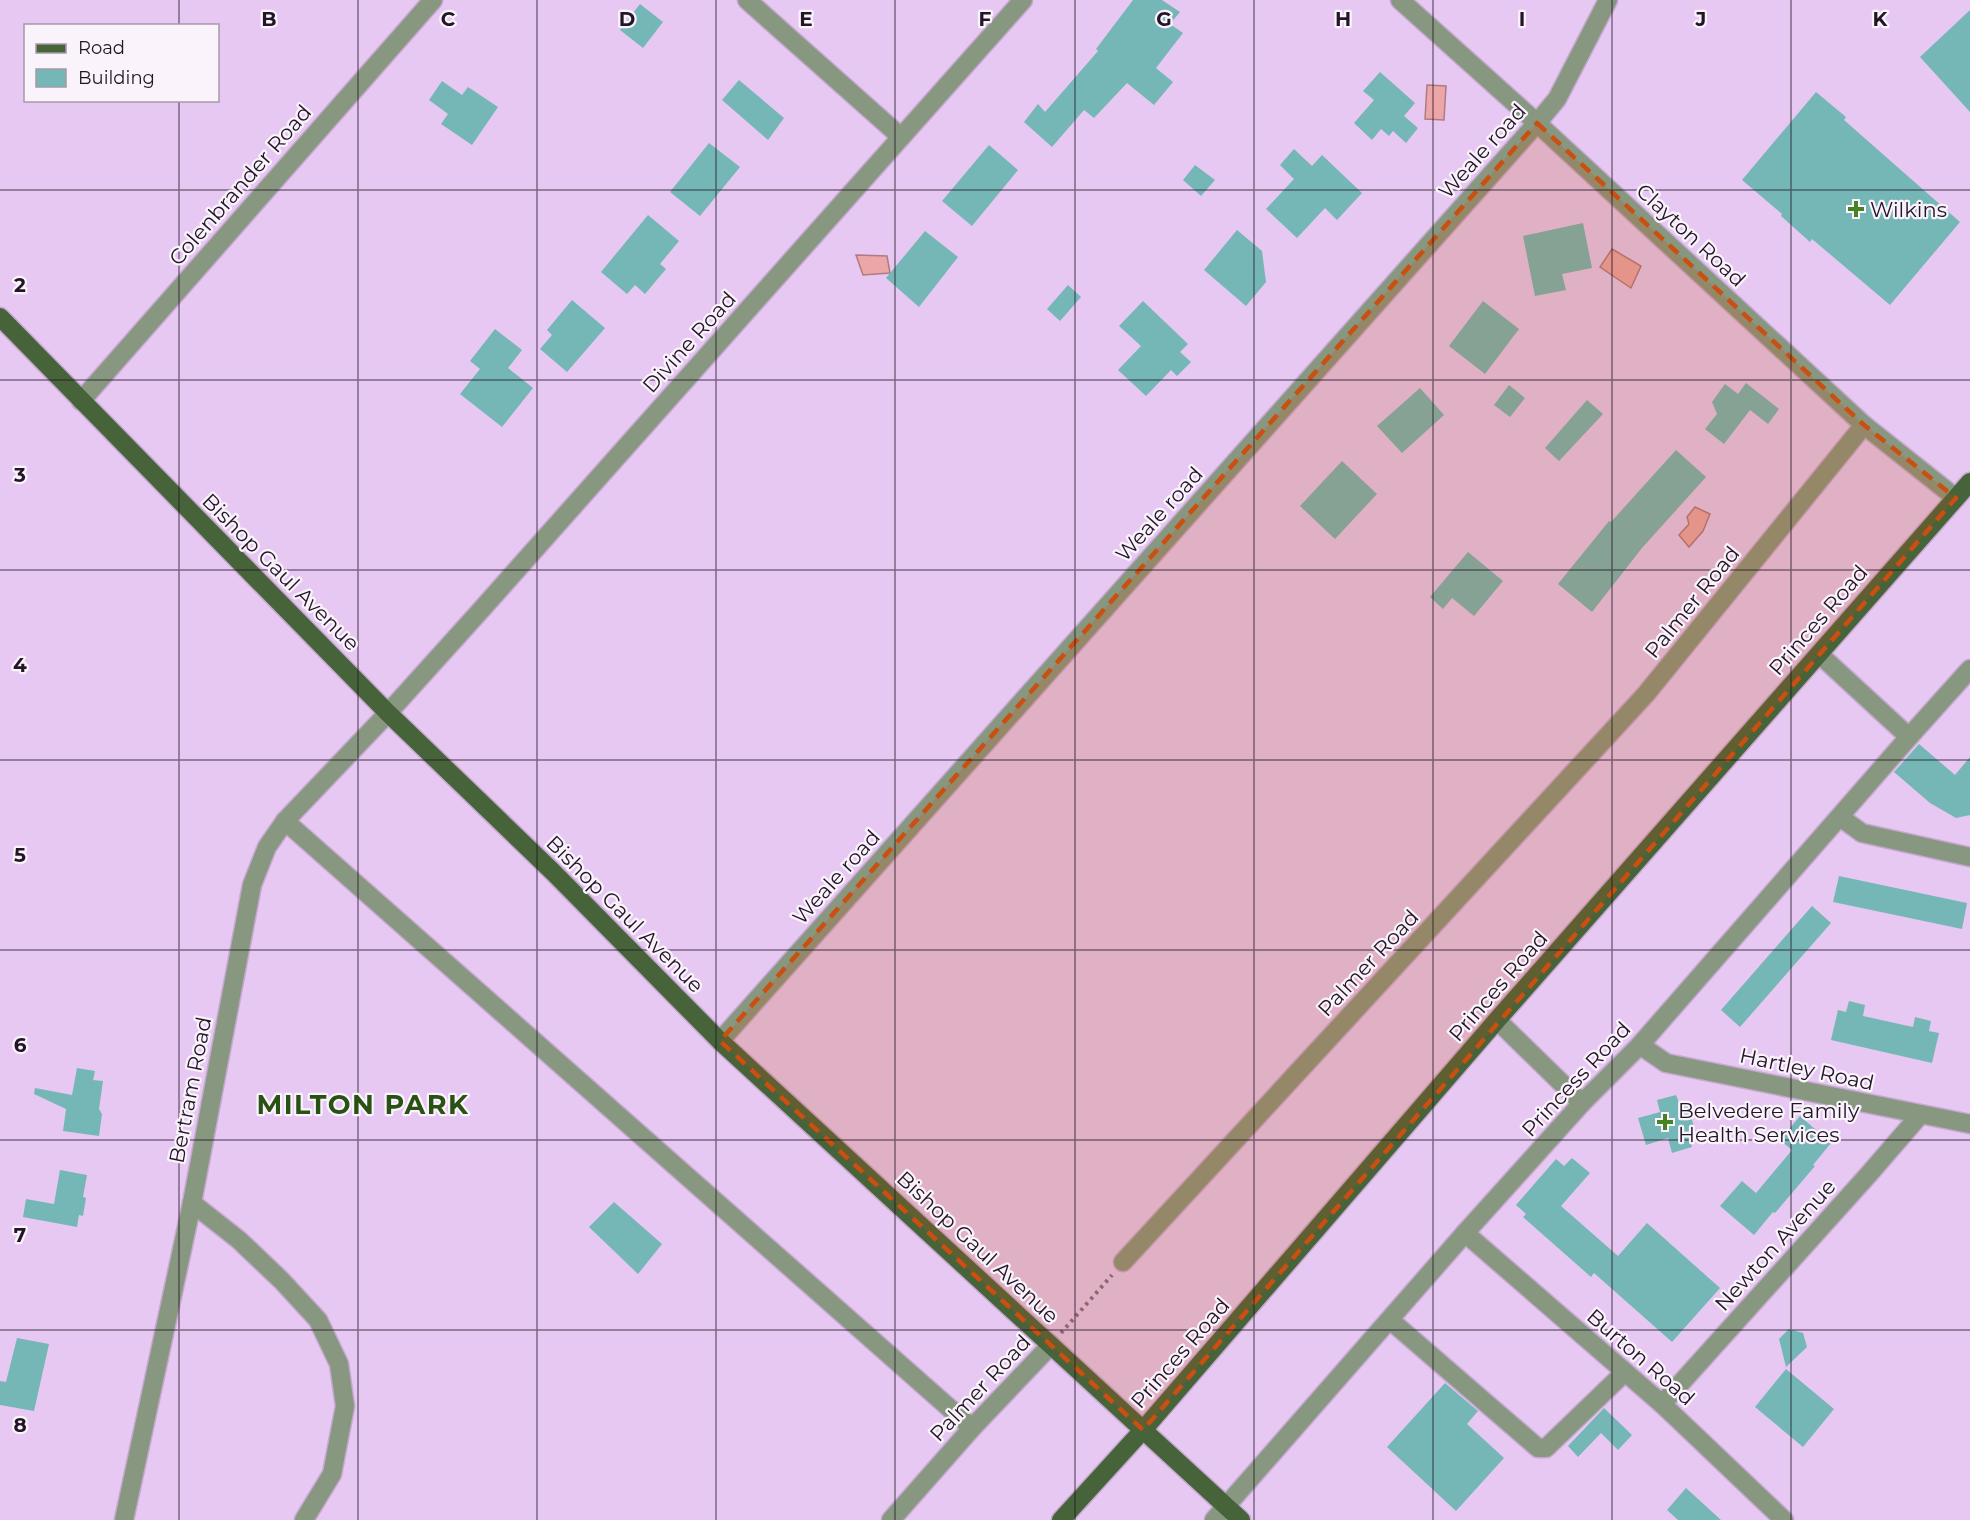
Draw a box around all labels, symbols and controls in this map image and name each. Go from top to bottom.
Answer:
text: B [261,7,277,31]
text: C [441,7,456,31]
text: D [619,7,635,31]
text: E [799,7,813,31]
text: F [979,7,992,31]
text: G [1156,7,1172,31]
text: H [1335,7,1351,31]
text: I [1519,7,1525,31]
text: J [1695,7,1706,31]
text: K [1873,7,1889,31]
legend [24,24,219,102]
text: Road [78,37,125,59]
text: Building [78,67,155,89]
street label: Weale road [1433,99,1531,203]
street label: Colenbrander Road [164,100,316,270]
street label: Clayton Road [1631,178,1751,292]
place label: Wilkins [1870,197,1947,222]
marker: Wilkins [1847,200,1865,218]
text: 2 [14,273,26,297]
street label: Divine Road [637,286,741,398]
street label: Weale road [1110,462,1208,566]
text: 3 [13,463,26,487]
street label: Bishop Gaul Avenue [197,488,365,656]
street label: Palmer Road [1639,541,1745,663]
street label: Princes Road [1763,560,1873,680]
text: 4 [13,653,27,677]
street label: Weale road [787,825,885,929]
street label: Bishop Gaul Avenue [541,830,709,998]
text: 5 [14,843,26,867]
street label: Palmer Road [1312,905,1424,1021]
street label: Princes Road [1443,926,1553,1046]
street label: Bertram Road [164,1015,216,1165]
street label: Princess Road [1516,1016,1636,1142]
text: 6 [14,1033,27,1057]
street label: Hartley Road [1738,1043,1876,1095]
district label: MILTON PARK [256,1088,470,1121]
place label: Belvedere Family Health Services [1678,1098,1860,1147]
marker: Belvedere Family Health Services [1656,1113,1674,1131]
street label: Bishop Gaul Avenue [892,1166,1064,1328]
street label: Newton Avenue [1709,1174,1841,1316]
text: 7 [14,1223,26,1247]
street label: Princes Road [1125,1293,1235,1413]
street label: Burton Road [1582,1303,1700,1411]
street label: Palmer Road [924,1330,1036,1446]
text: 8 [13,1413,27,1437]

